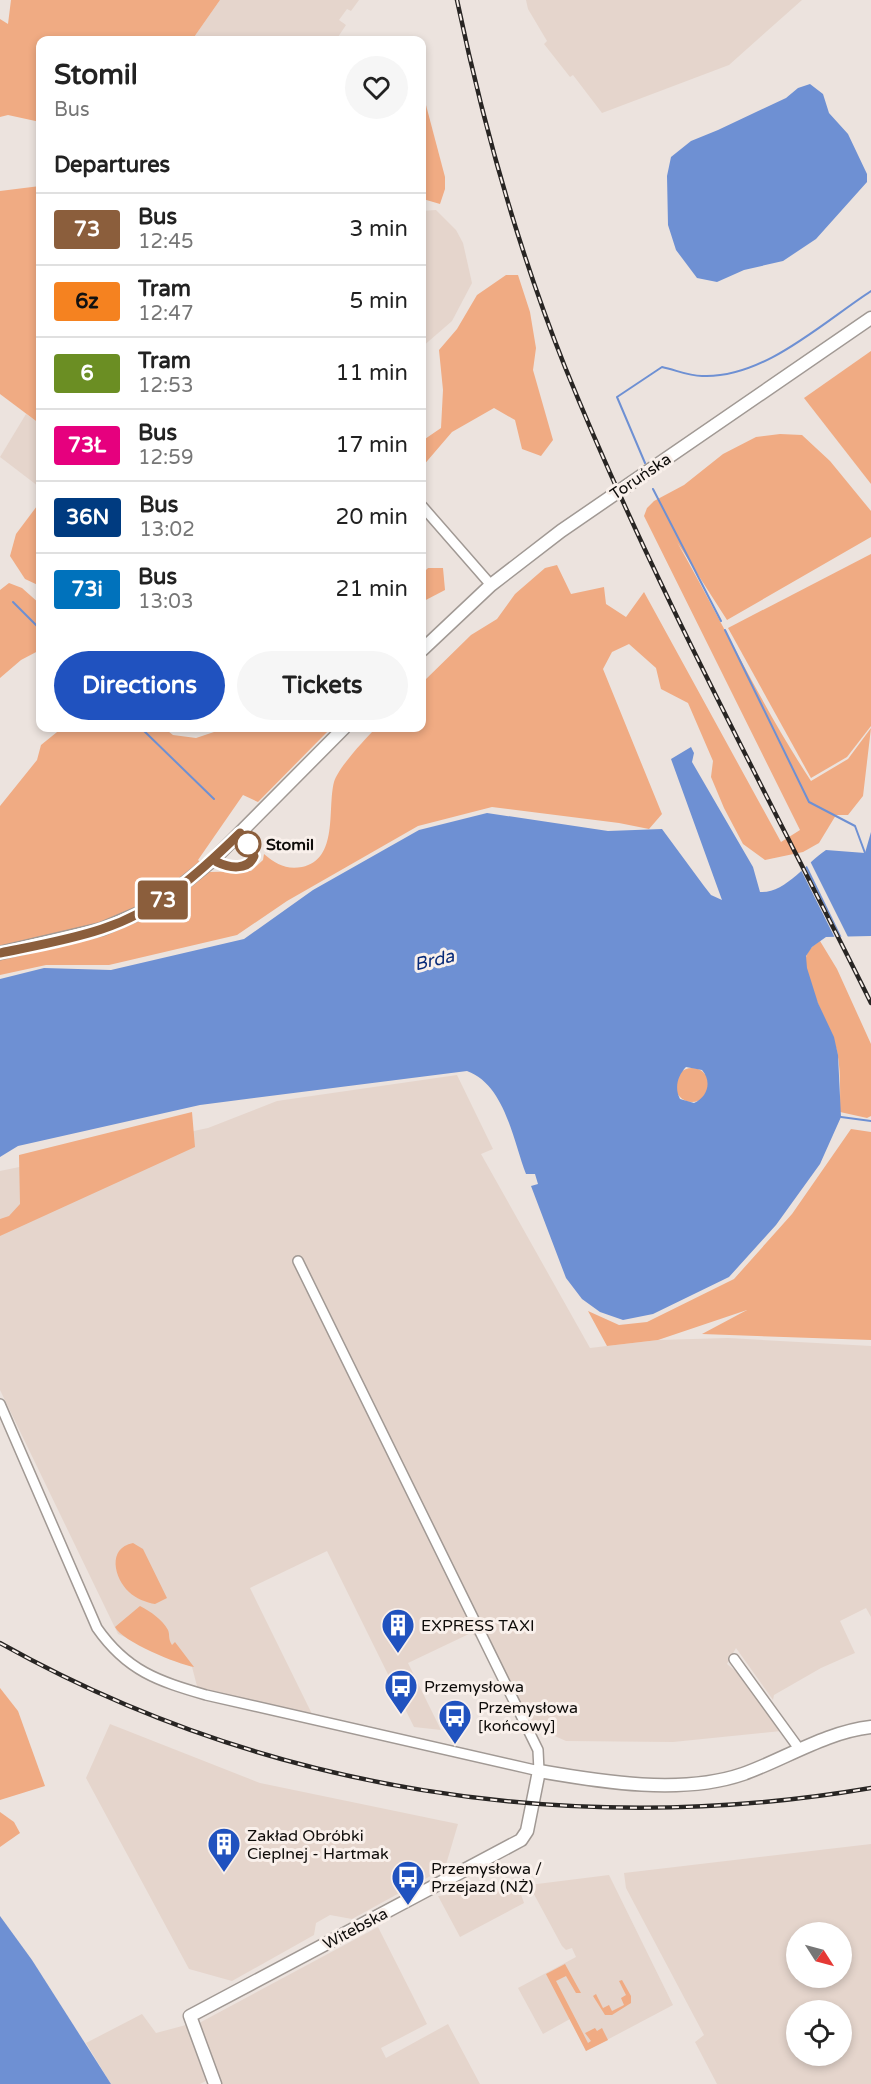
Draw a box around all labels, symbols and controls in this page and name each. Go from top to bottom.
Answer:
button: heart [345,56,408,119]
text: Stomil [54,58,138,92]
text: Bus [54,98,90,122]
text: Departures [54,152,170,178]
text: Bus [138,204,177,230]
text: 3 min [349,216,408,242]
text: 73 [74,217,100,242]
text: 12:45 [138,230,193,254]
text: Tram [138,276,191,302]
text: 5 min [349,288,408,314]
text: 6z [75,289,99,314]
text: 12:47 [138,302,193,326]
text: Tram [138,348,191,374]
text: 11 min [336,360,408,386]
text: 6 [80,361,94,386]
text: 12:53 [138,374,193,398]
text: Bus [138,420,177,446]
text: 17 min [336,432,408,458]
text: 73Ł [68,433,106,458]
text: 12:59 [138,446,193,470]
street label: Toruńska [606,449,675,504]
text: Bus [139,492,178,518]
text: 20 min [336,504,408,530]
text: 36N [66,505,109,530]
text: 13:02 [139,518,195,542]
text: Bus [138,564,177,590]
text: 21 min [336,576,408,602]
text: 73i [71,577,103,602]
text: 13:03 [138,590,193,614]
button: Directions [54,651,225,720]
button: Tickets [237,651,408,720]
marker: Stomil [235,831,261,857]
place label: Stomil [266,835,314,855]
line badge: 73 [136,880,190,920]
text: 73 [150,888,176,913]
water label: Brda [412,945,457,975]
building icon: EXPRESS TAXI [380,1607,416,1654]
place label: EXPRESS TAXI [421,1616,535,1636]
bus stop icon: Przemysłowa [383,1668,419,1715]
place label: Przemysłowa [424,1677,524,1697]
bus stop icon: Przemysłowa [końcowy] [437,1698,473,1745]
place label: Przemysłowa [końcowy] [478,1698,578,1736]
building icon: Zakład Obróbki Cieplnej - Hartmak [206,1826,242,1873]
place label: Zakład Obróbki Cieplnej - Hartmak [247,1826,389,1864]
bus stop icon: Przemysłowa / Przejazd (NŻ) [390,1859,426,1906]
place label: Przemysłowa / Przejazd (NŻ) [431,1859,542,1897]
street label: Witebska [320,1904,391,1954]
north arrow [786,1922,852,1988]
map controls [786,1922,852,2066]
button: locate [786,2000,852,2066]

